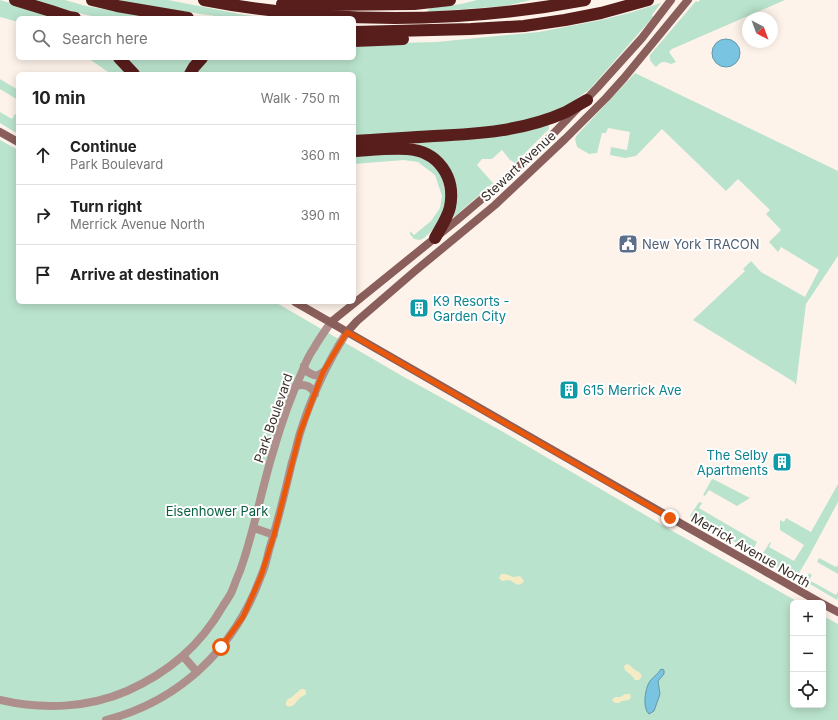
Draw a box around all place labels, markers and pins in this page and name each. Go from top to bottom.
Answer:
public building icon: New York TRACON [617,233,639,255]
place label: New York TRACON [642,236,759,252]
place label: K9 Resorts - Garden City [433,293,510,324]
building icon: K9 Resorts - Garden City [408,297,430,319]
building icon: 615 Merrick Ave [558,379,580,401]
place label: 615 Merrick Ave [583,382,682,398]
place label: The Selby Apartments [697,447,768,478]
building icon: The Selby Apartments [771,451,793,473]

